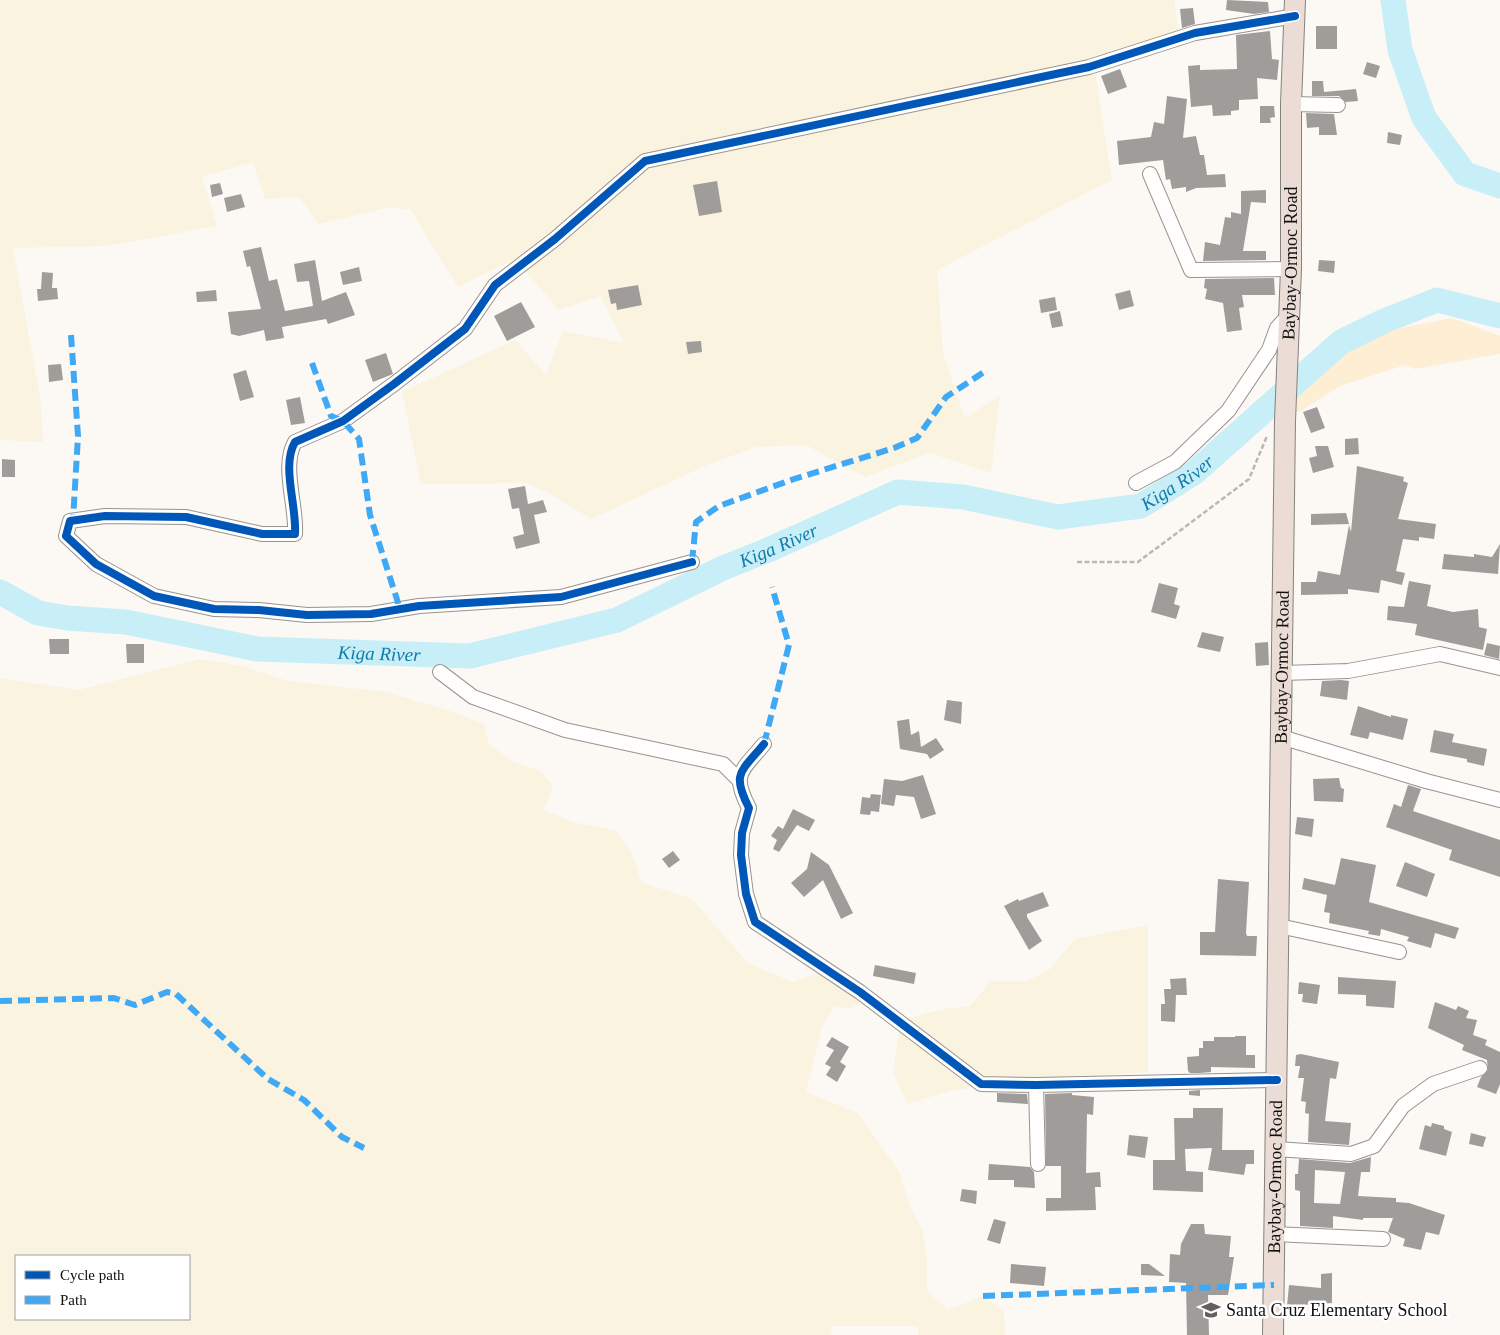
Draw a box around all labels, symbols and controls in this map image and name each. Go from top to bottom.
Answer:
street label: Baybay-Ormoc Road [1278,186,1301,340]
water label: Kiga River [1136,450,1218,515]
water label: Kiga River [735,519,821,572]
street label: Baybay-Ormoc Road [1271,590,1293,744]
water label: Kiga River [336,642,422,665]
street label: Baybay-Ormoc Road [1264,1100,1286,1254]
legend [15,1255,190,1320]
text: Cycle path [60,1267,125,1283]
text: Path [60,1292,87,1308]
school or university icon: Santa Cruz Elementary School [1200,1299,1222,1321]
place label: Santa Cruz Elementary School [1226,1300,1447,1320]

